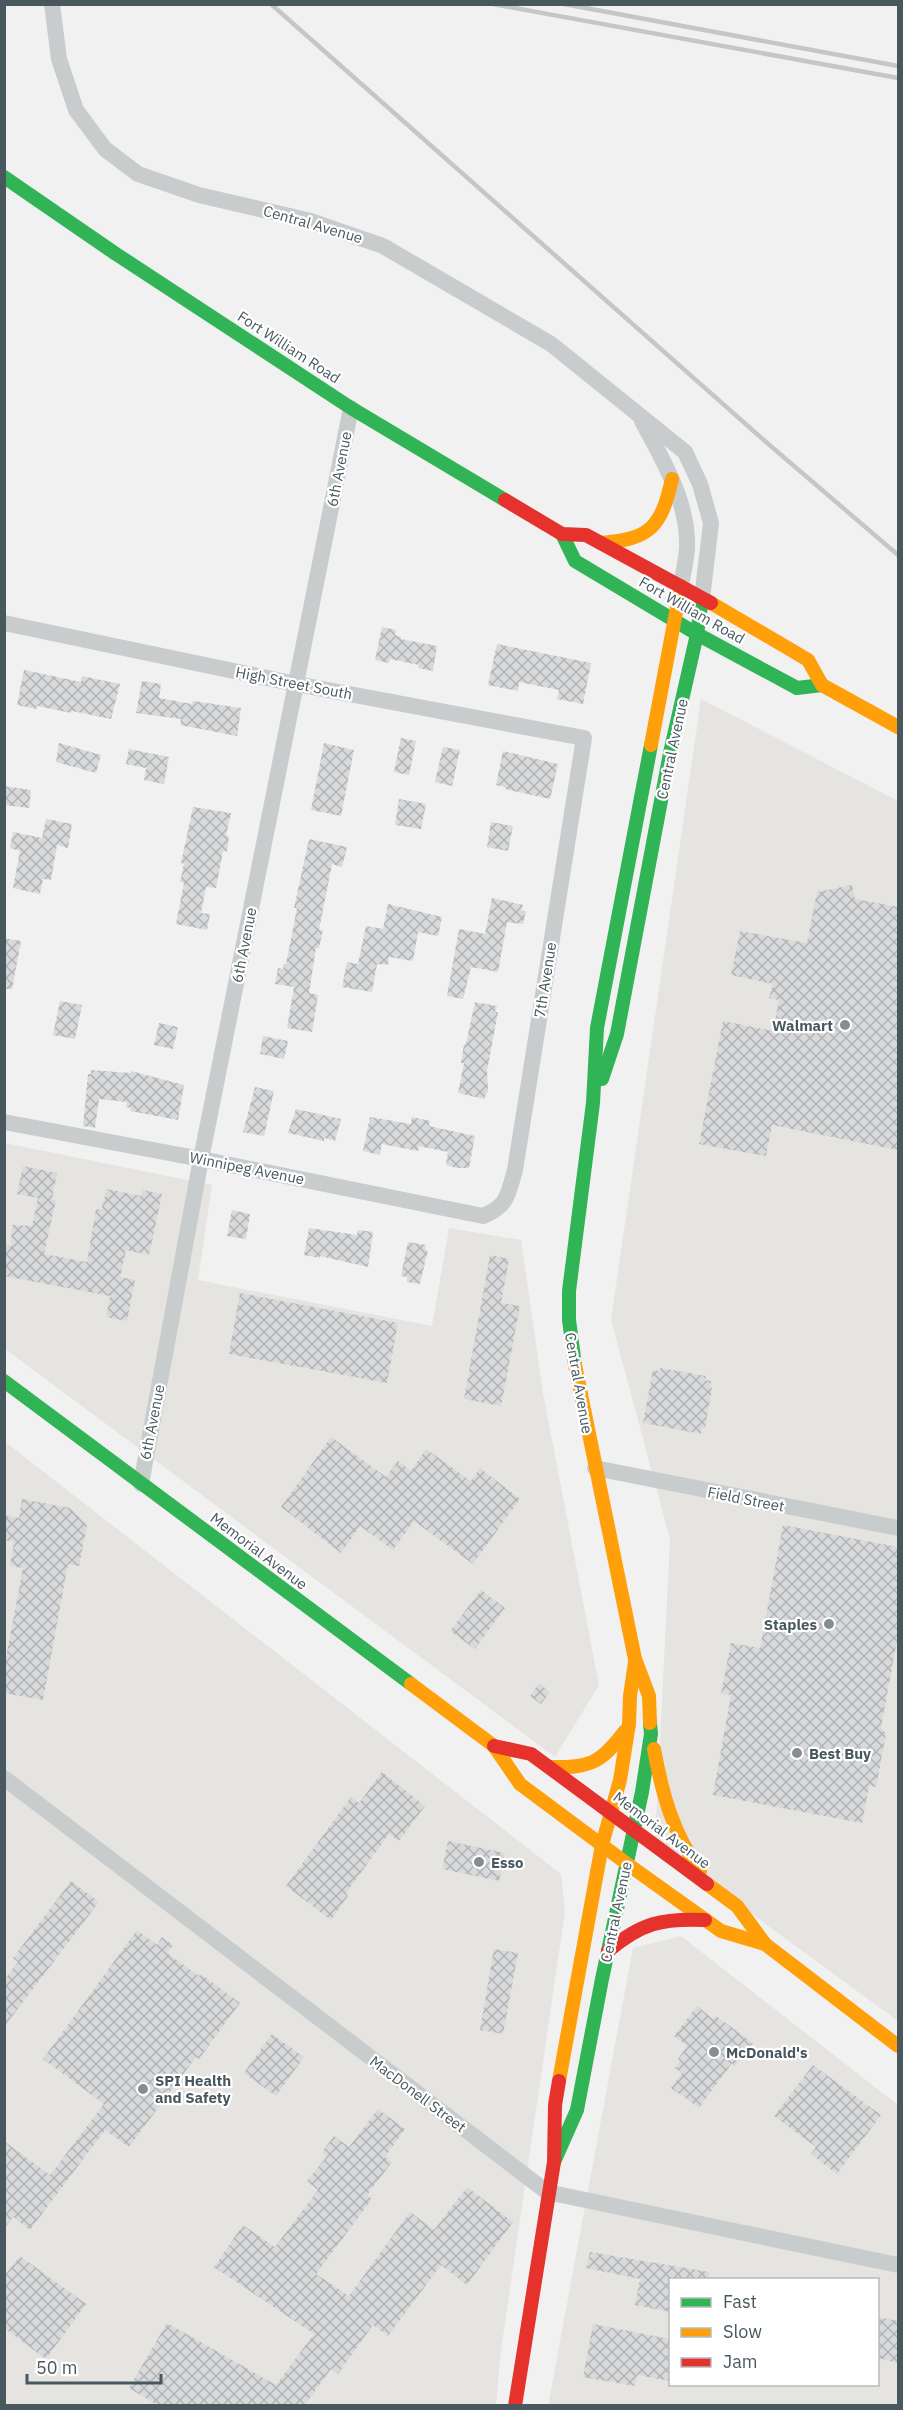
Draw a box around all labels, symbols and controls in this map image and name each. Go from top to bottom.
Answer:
street label: Central Avenue [261,201,365,247]
street label: Fort William Road [234,307,344,387]
street label: 6th Avenue [322,430,356,508]
street label: Fort William Road [636,572,748,648]
street label: High Street South [234,662,354,704]
street label: Central Avenue [652,697,692,801]
street label: 6th Avenue [227,906,261,984]
street label: 7th Avenue [530,941,560,1019]
place label: Walmart [772,1016,833,1035]
marker: Walmart [838,1018,852,1032]
street label: Winnipeg Avenue [188,1148,306,1188]
street label: Central Avenue [561,1331,597,1435]
street label: 6th Avenue [135,1383,169,1461]
street label: Field Street [706,1482,786,1516]
street label: Memorial Avenue [207,1508,311,1594]
place label: Staples [764,1615,817,1634]
marker: Staples [822,1617,836,1631]
place label: Best Buy [809,1744,871,1763]
marker: Best Buy [790,1746,804,1760]
street label: Memorial Avenue [610,1787,714,1873]
place label: Esso [491,1853,524,1872]
marker: Esso [472,1855,486,1869]
street label: Central Avenue [596,1860,636,1964]
place label: McDonald's [726,2043,808,2062]
marker: McDonald's [707,2045,721,2059]
street label: MacDonell Street [366,2052,470,2136]
place label: SPI Health and Safety [155,2071,231,2107]
marker: SPI Health and Safety [136,2082,150,2096]
legend [669,2278,879,2386]
text: Fast [723,2290,757,2313]
text: Slow [723,2320,762,2343]
scale bar [27,2347,160,2385]
text: Jam [723,2350,758,2373]
text: 50 m [36,2356,78,2379]

